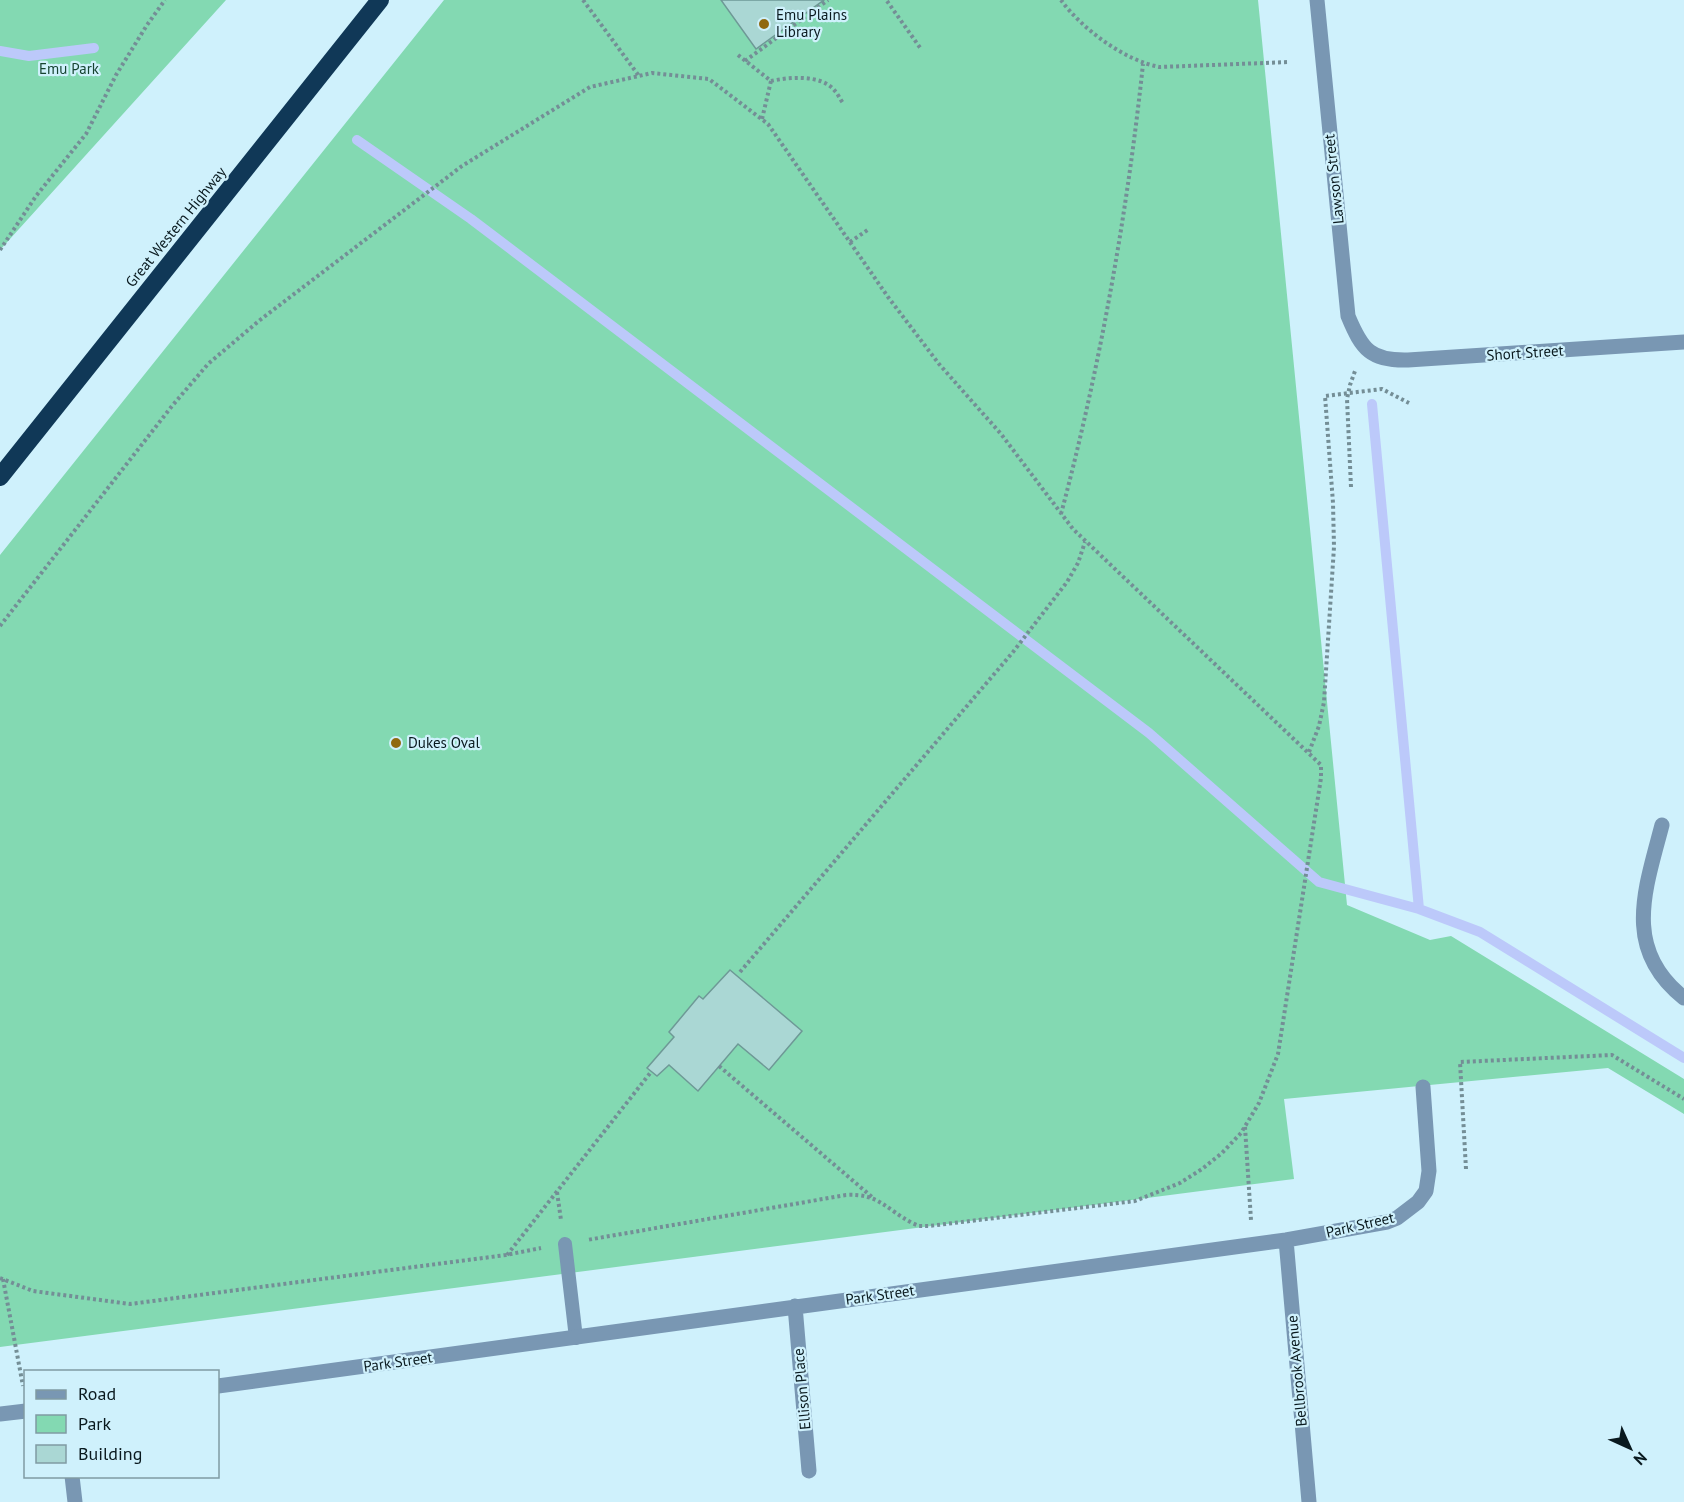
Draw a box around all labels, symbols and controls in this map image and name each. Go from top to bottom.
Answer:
place label: Emu Plains Library [776,5,847,41]
marker: Emu Plains Library [757,17,771,31]
park label: Emu Park [39,59,100,78]
street label: Lawson Street [1319,133,1348,225]
street label: Great Western Highway [121,163,230,291]
street label: Short Street [1486,340,1564,365]
place label: Dukes Oval [408,733,481,752]
marker: Dukes Oval [389,736,403,750]
street label: Park Street [1324,1207,1396,1242]
street label: Park Street [844,1280,916,1309]
street label: Bellbrook Avenue [1282,1315,1311,1427]
street label: Park Street [362,1347,434,1376]
street label: Ellison Place [788,1348,815,1431]
legend [24,1370,219,1478]
text: Road [78,1382,116,1405]
text: Park [78,1412,111,1435]
north arrow [1600,1418,1660,1478]
text: Building [78,1442,142,1465]
text: N [1630,1448,1651,1469]

